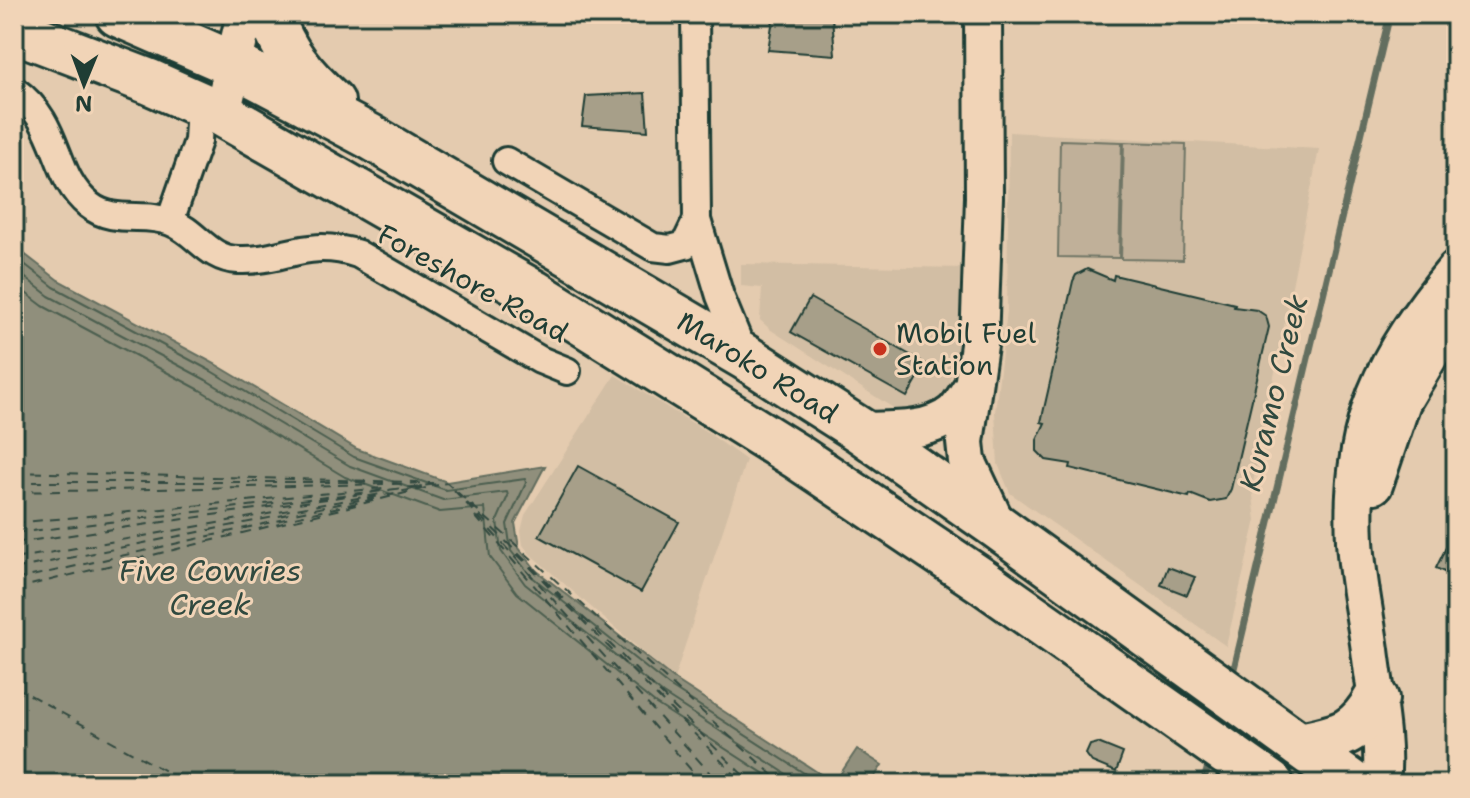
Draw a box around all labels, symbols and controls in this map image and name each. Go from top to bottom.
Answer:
north arrow [44,44,124,124]
text: N [75,89,93,118]
street label: Foreshore Road [371,215,575,351]
water label: Kuramo Creek [1229,290,1318,496]
street label: Maroko Road [670,302,846,432]
place label: Mobil Fuel Station [896,314,1037,384]
marker: Mobil Fuel Station [871,340,889,358]
water label: Five Cowries Creek [119,550,301,625]

